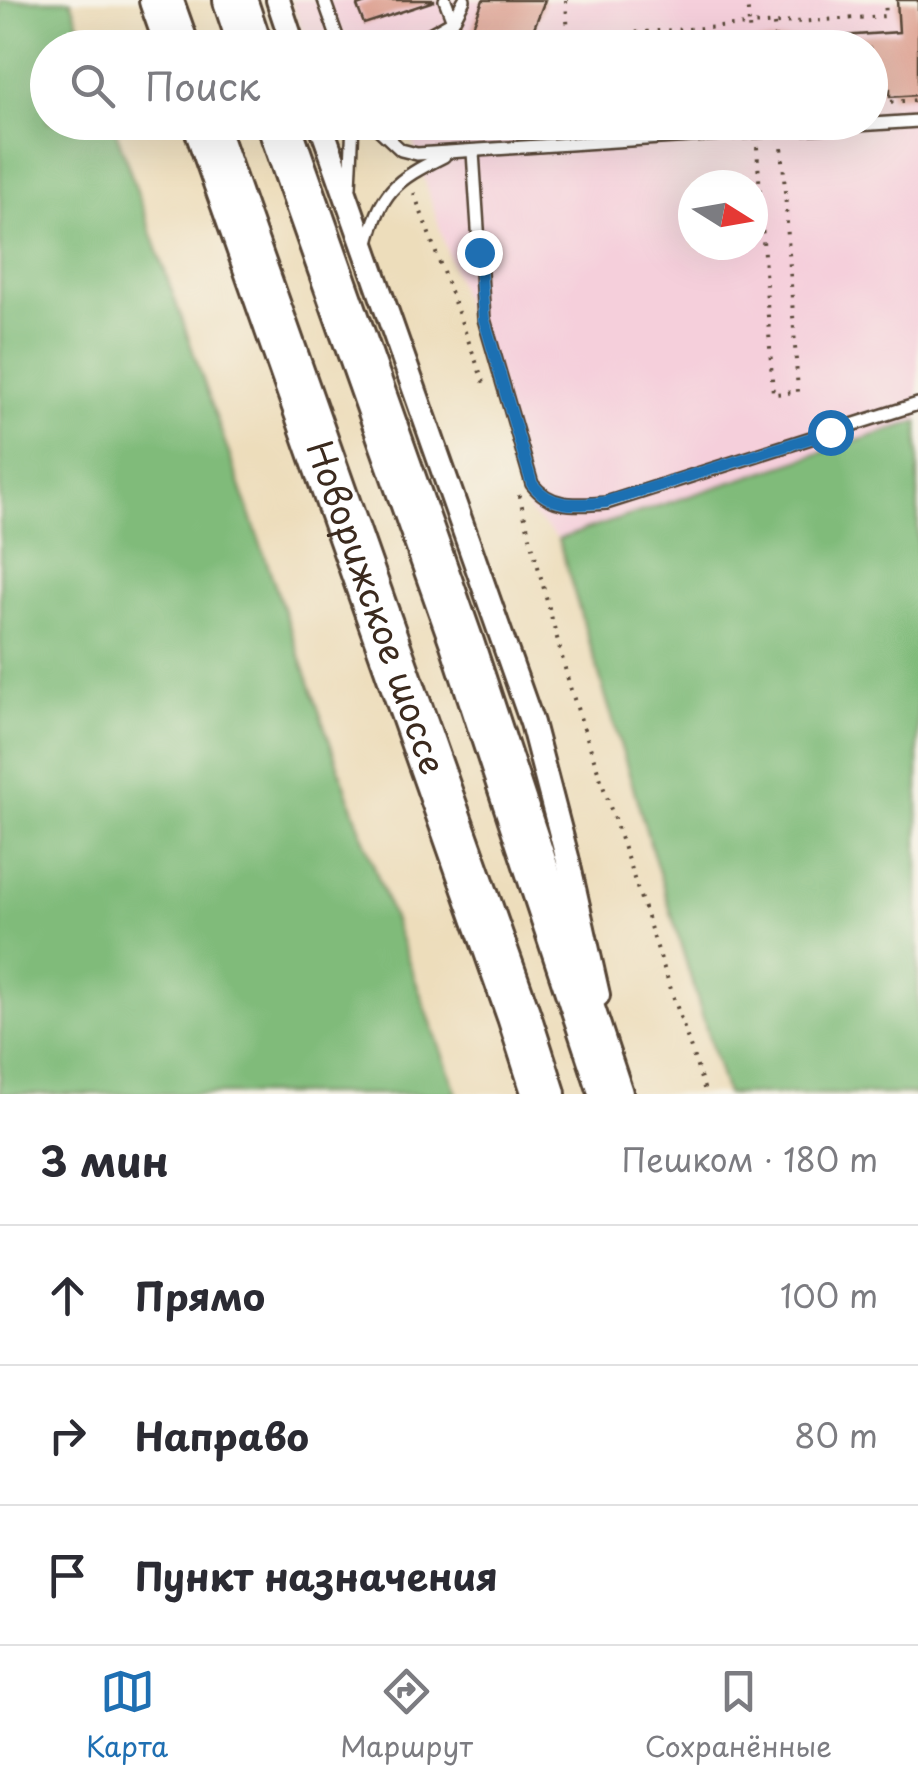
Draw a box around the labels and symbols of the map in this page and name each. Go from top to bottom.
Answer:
north arrow [678,170,768,260]
route end [457,230,503,276]
route start [808,410,854,456]
street label: Новорижское шоссе [294,433,461,781]

